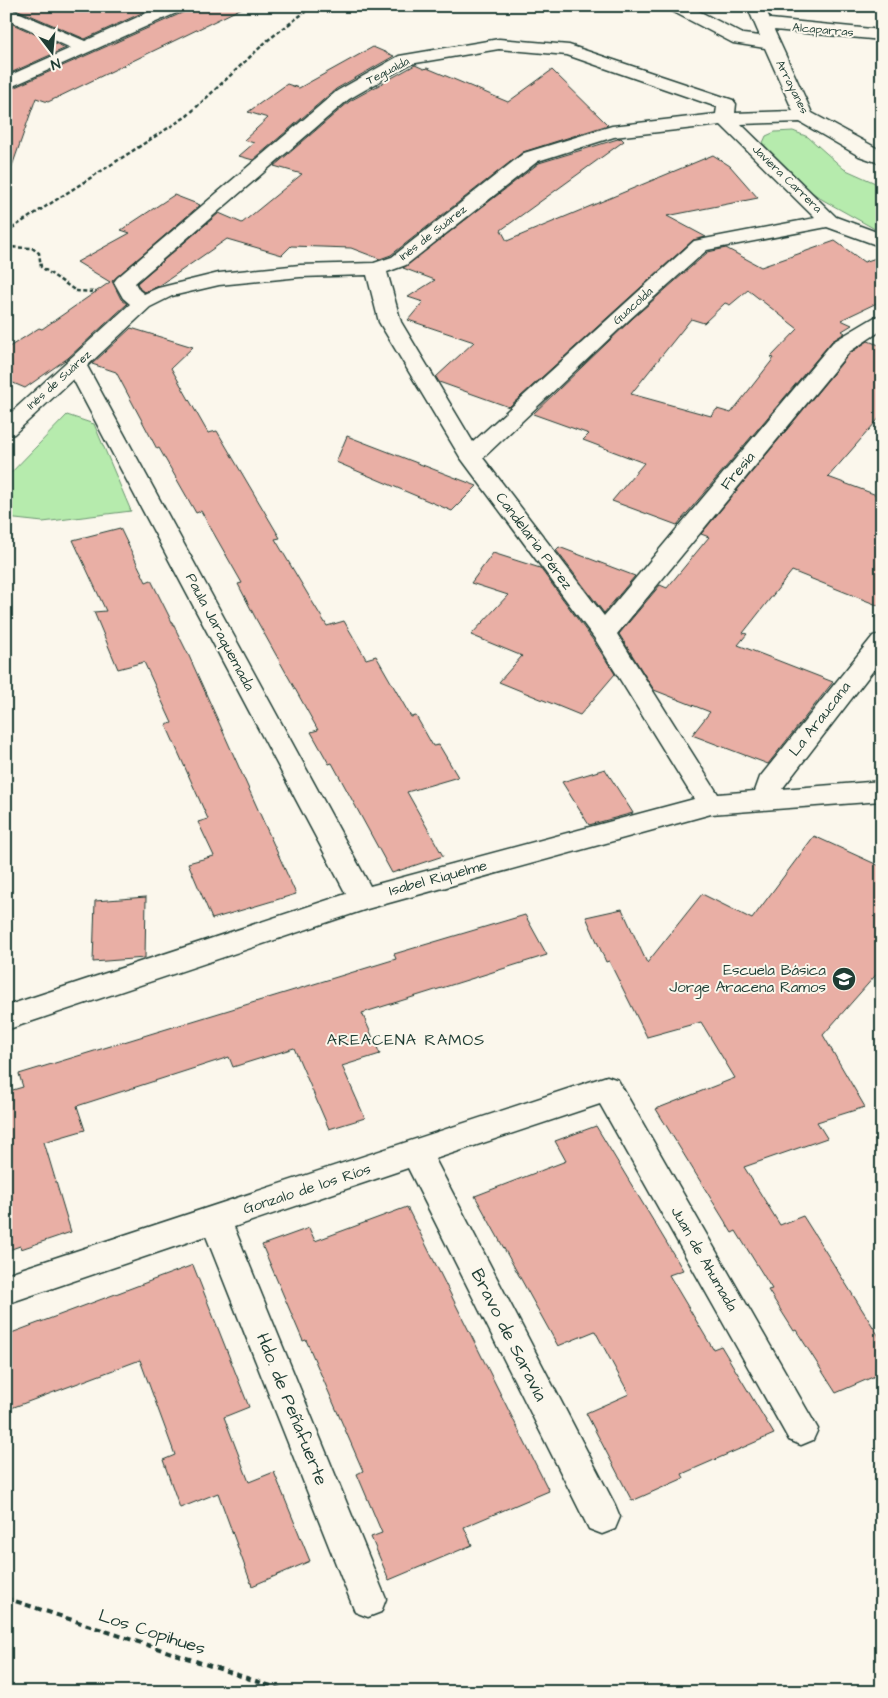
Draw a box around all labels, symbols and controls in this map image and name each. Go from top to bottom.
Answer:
street label: Alcaparras [792,19,854,41]
north arrow [28,28,78,78]
text: N [48,53,62,74]
street label: Tegualda [363,53,413,90]
street label: Arrayanes [770,57,813,117]
street label: Javiera Carrera [748,141,826,217]
street label: Inés de Suárez [396,201,470,265]
street label: Guacolda [609,283,657,329]
street label: Inés de Suárez [23,346,95,414]
street label: Fresia [716,447,760,495]
street label: Candelaria Pérez [490,488,578,595]
street label: Paula Jaraquemada [180,570,260,695]
street label: La Araucana [784,677,856,761]
street label: Isabel Riquelme [387,855,489,901]
place label: Escuela Básica Jorge Aracena Ramos [669,960,826,999]
school or university icon: Escuela Básica Jorge Aracena Ramos [831,966,857,992]
district label: AREACENA RAMOS [327,1029,485,1051]
street label: Gonzalo de los Ríos [240,1158,374,1220]
street label: Juan de Ahumada [665,1203,743,1316]
street label: Bravo de Saravia [465,1264,553,1406]
street label: Hdo. de Peñafuerte [250,1329,334,1489]
street label: Los Copihues [95,1603,209,1661]

